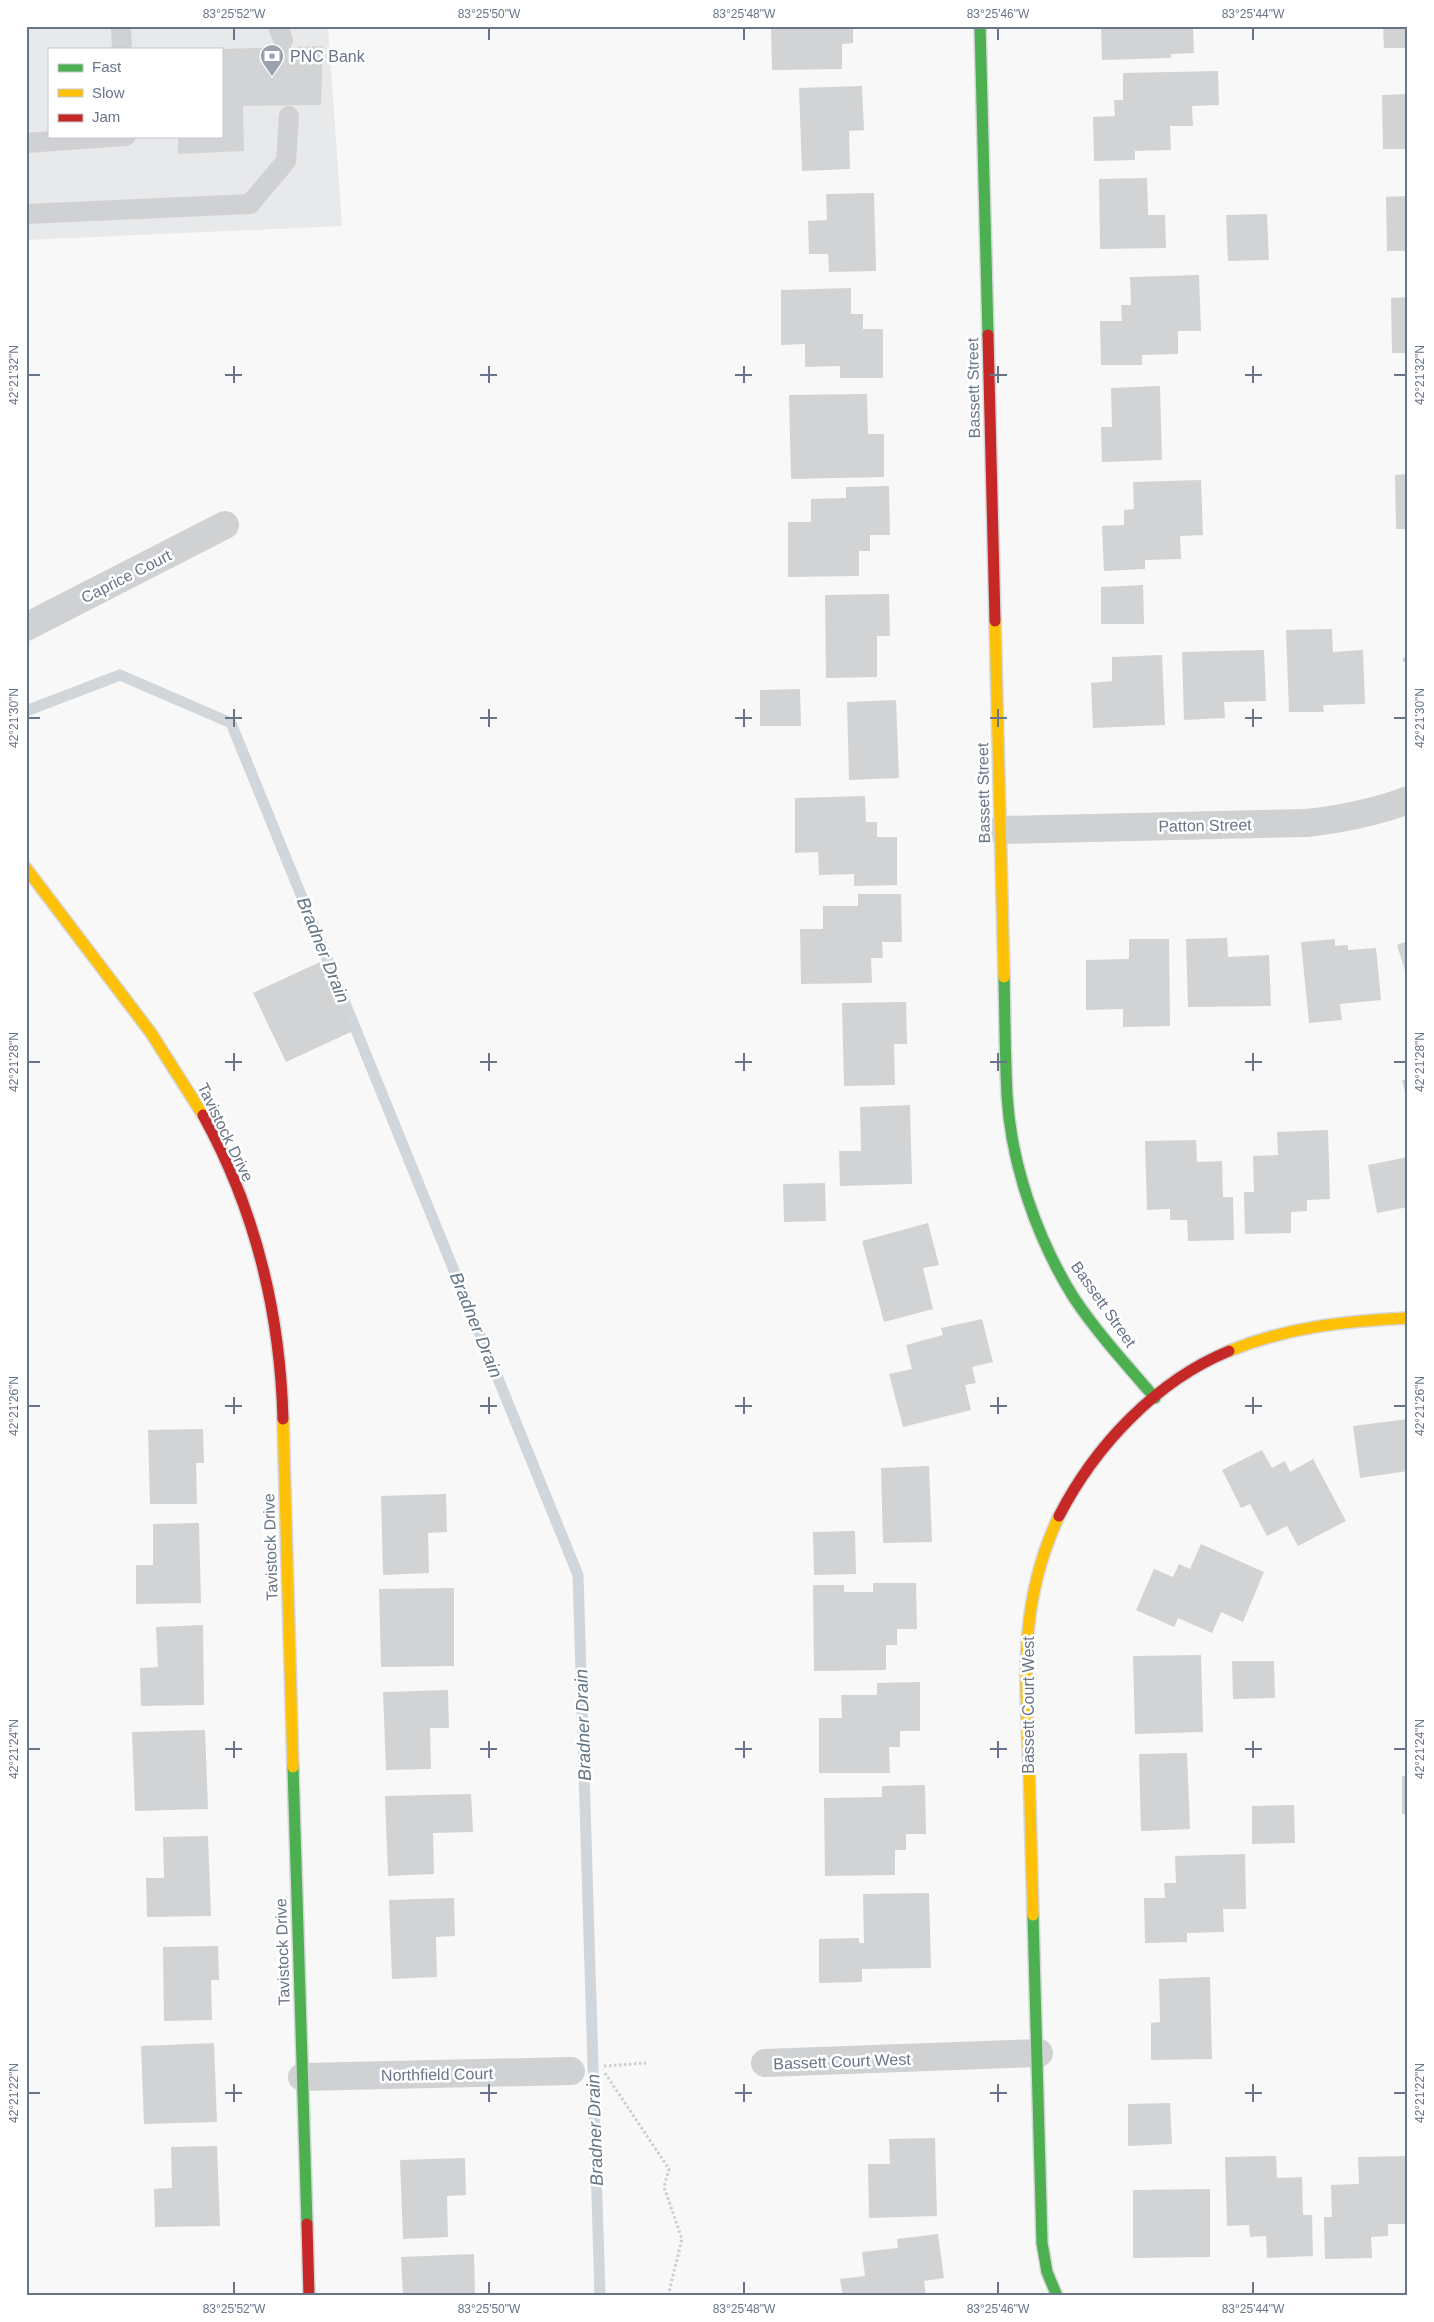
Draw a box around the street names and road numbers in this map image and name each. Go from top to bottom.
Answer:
street label: Bassett Street [964,337,983,438]
street label: Caprice Court [78,546,175,606]
street label: Bassett Street [974,742,993,843]
street label: Patton Street [1158,816,1252,835]
street label: Tavistock Drive [194,1080,257,1184]
street label: Bassett Street [1068,1258,1140,1351]
street label: Tavistock Drive [260,1493,281,1601]
street label: Bassett Court West [1020,1636,1037,1774]
street label: Tavistock Drive [272,1898,293,2006]
street label: Bassett Court West [773,2051,912,2072]
street label: Northfield Court [381,2065,494,2084]

